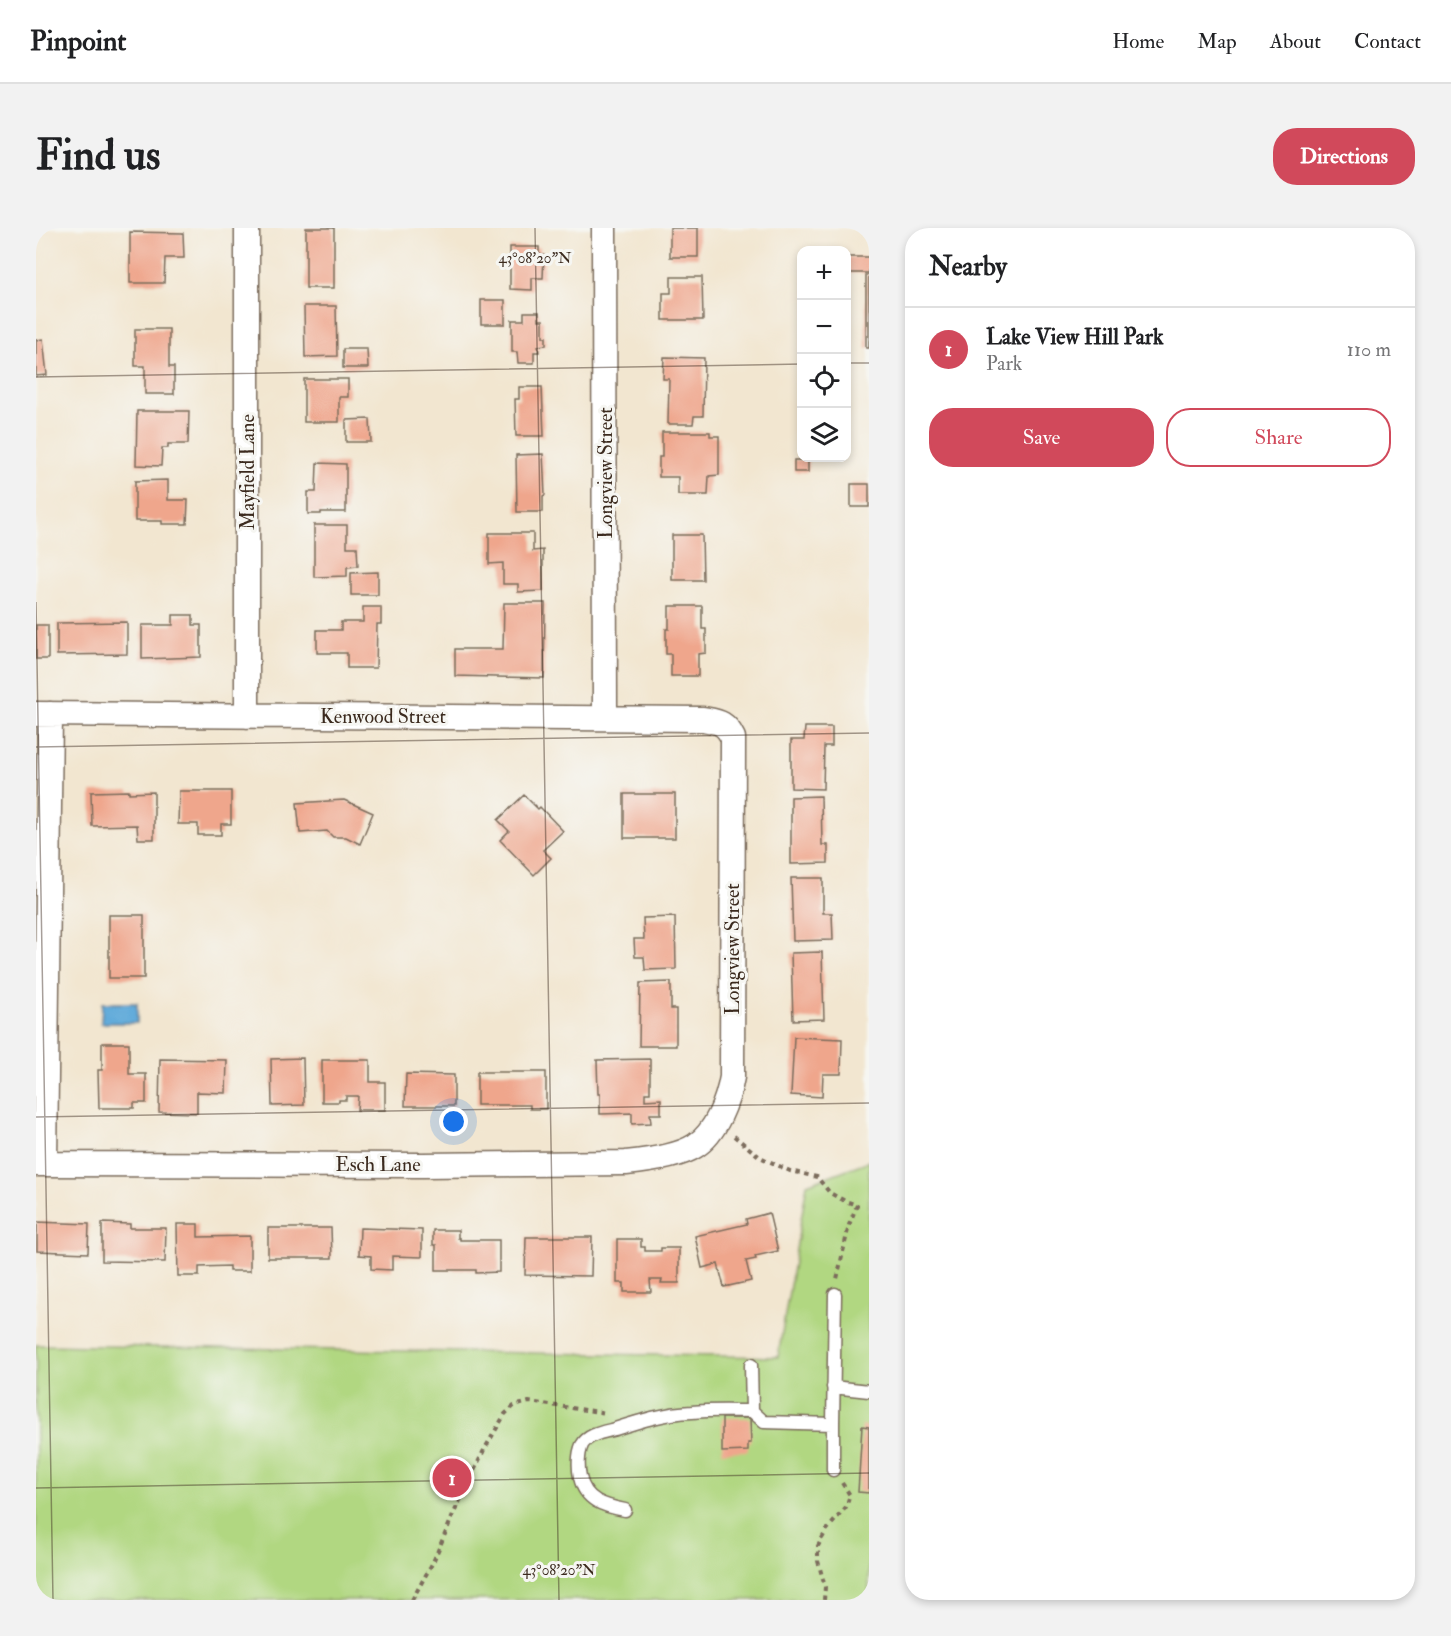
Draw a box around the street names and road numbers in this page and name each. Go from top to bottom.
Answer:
street label: Longview Street [593,407,618,539]
street label: Mayfield Lane [235,414,260,530]
street label: Kenwood Street [320,704,446,729]
street label: Longview Street [720,883,745,1015]
street label: Esch Lane [335,1152,421,1177]

